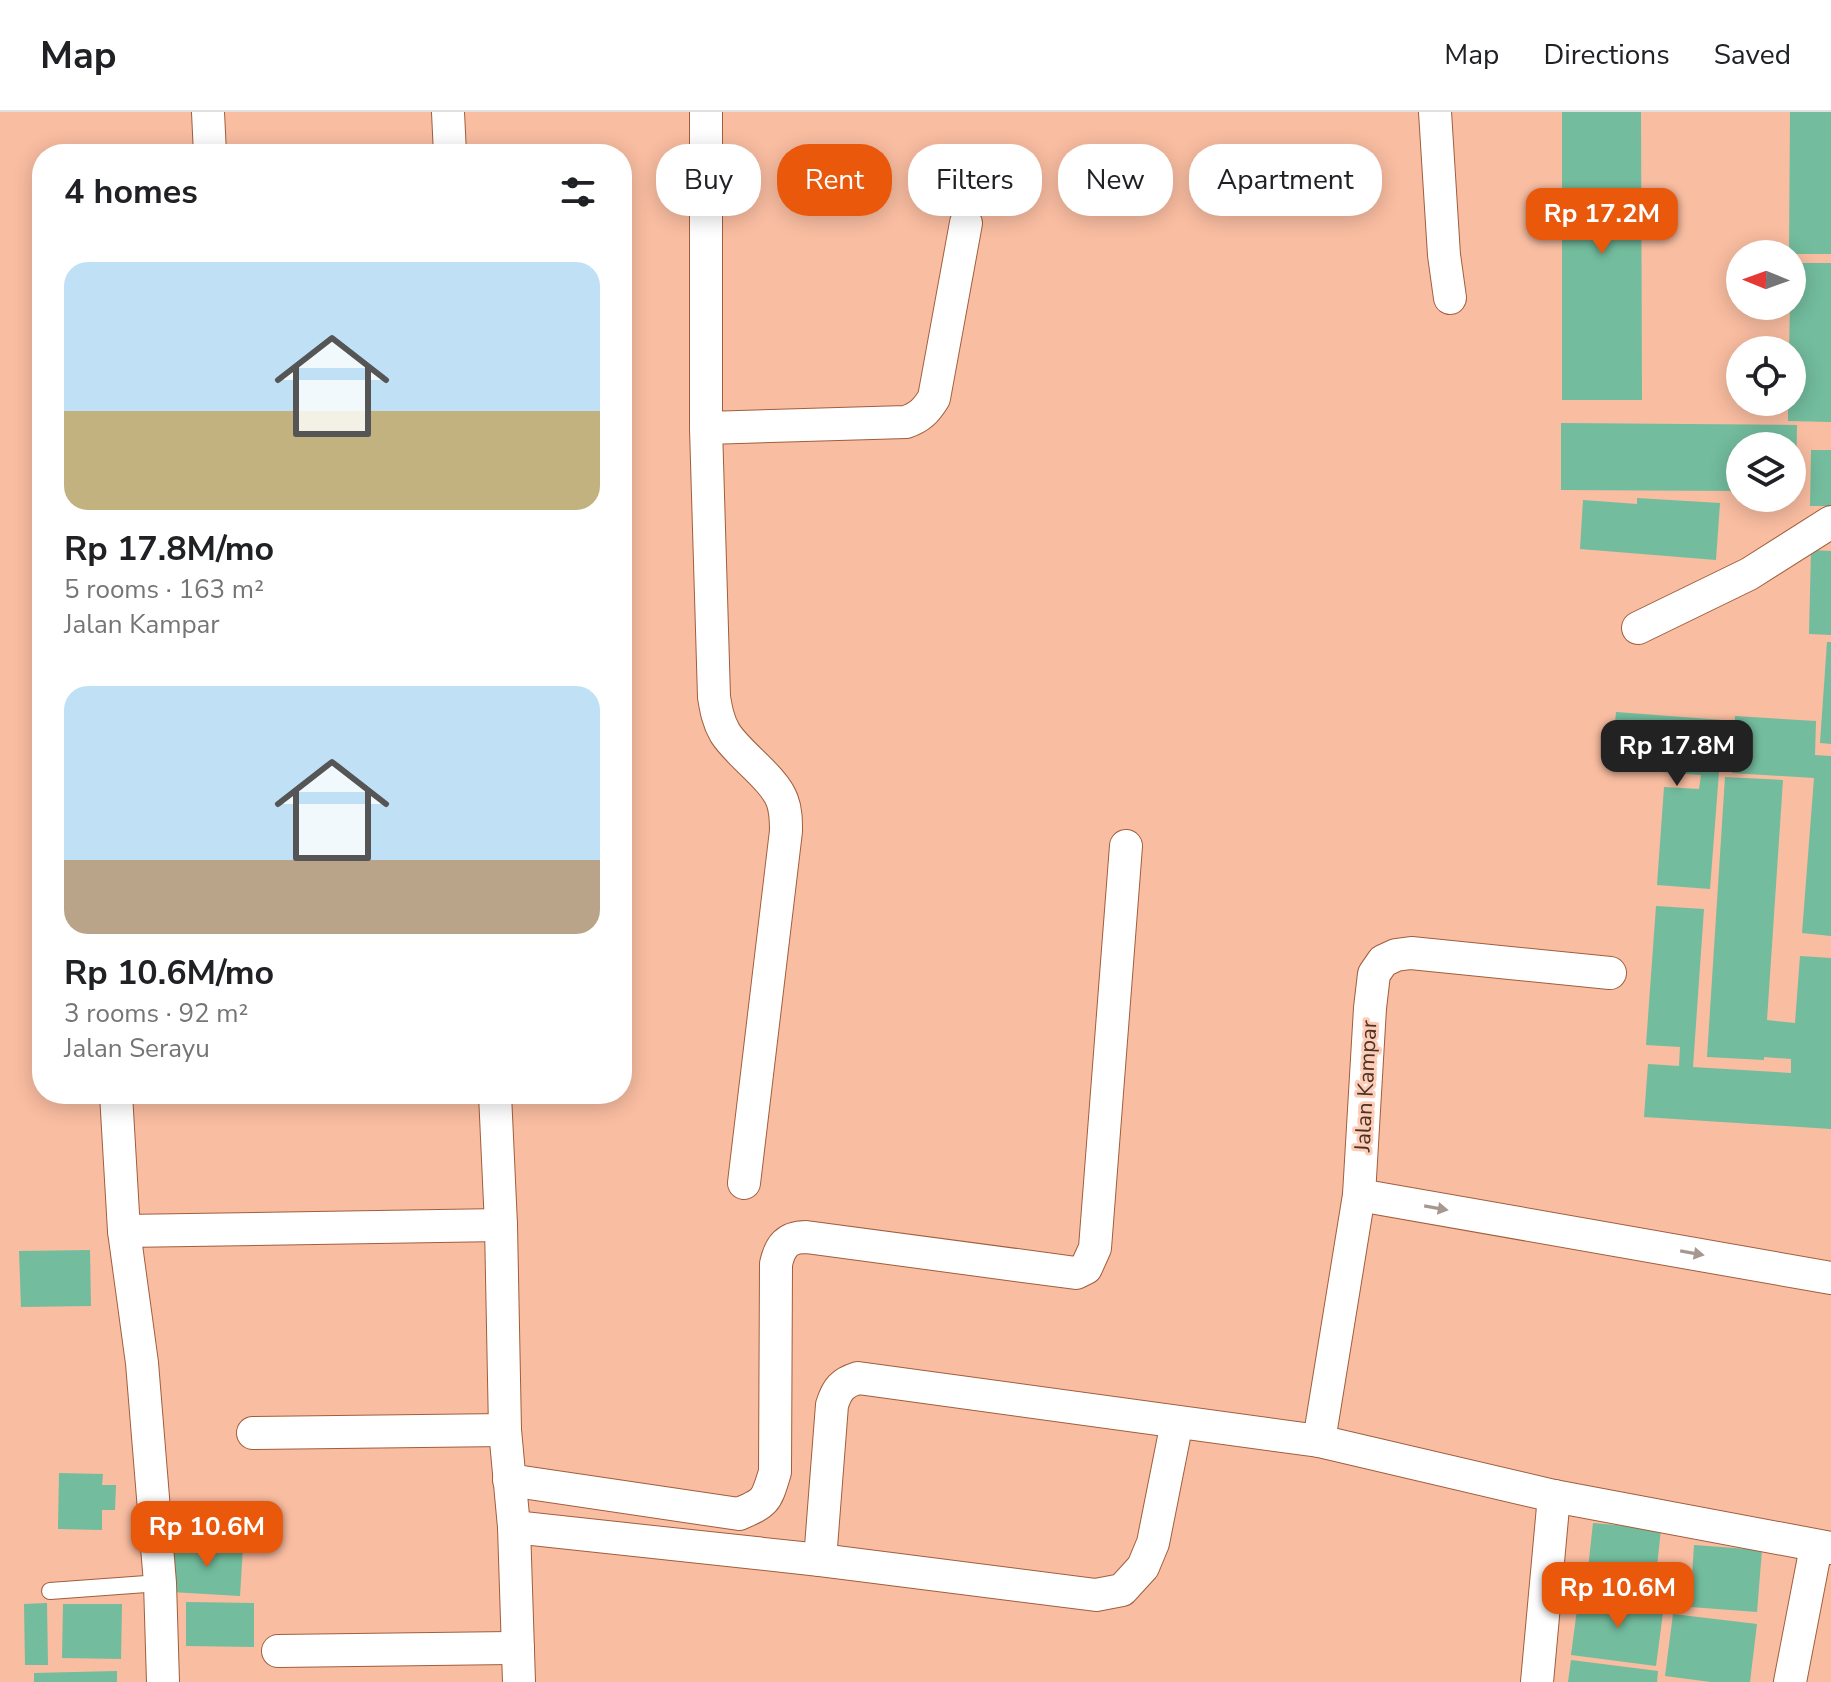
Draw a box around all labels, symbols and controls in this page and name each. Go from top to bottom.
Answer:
text: Map [40,30,117,81]
text: Map [1444,36,1499,74]
text: Directions [1543,36,1670,74]
text: Saved [1714,36,1791,74]
chip: Buy [656,144,761,216]
chip: Rent [777,144,892,216]
chip: Filters [908,144,1042,216]
chip: New [1058,144,1173,216]
chip: Apartment [1189,144,1382,216]
text: 4 homes [64,169,198,215]
icon: filters [556,170,600,214]
pin: Rp 17.2M [1519,188,1685,256]
text: Rp 17.2M [1544,196,1660,231]
north arrow [1726,240,1806,320]
map controls [1726,240,1806,512]
icon: home [260,314,404,458]
button: locate [1726,336,1806,416]
button: layers [1726,432,1806,512]
text: Rp 17.8M/mo [64,526,274,572]
text: 5 rooms · 163 m² [64,572,264,607]
text: Jalan Kampar [64,607,220,642]
pin: Rp 17.8M [1594,720,1760,788]
text: Rp 17.8M [1619,728,1735,763]
icon: home [260,738,404,882]
text: Rp 10.6M/mo [64,950,274,996]
text: 3 rooms · 92 m² [64,996,248,1031]
street label: Jalan Kampar [1348,1019,1384,1154]
text: Jalan Serayu [64,1031,210,1066]
one-way arrow [1424,1203,1449,1215]
one-way arrow [1680,1248,1705,1260]
pin: Rp 10.6M [124,1501,290,1569]
text: Rp 10.6M [149,1509,265,1544]
pin: Rp 10.6M [1535,1562,1701,1630]
text: Rp 10.6M [1560,1570,1676,1605]

